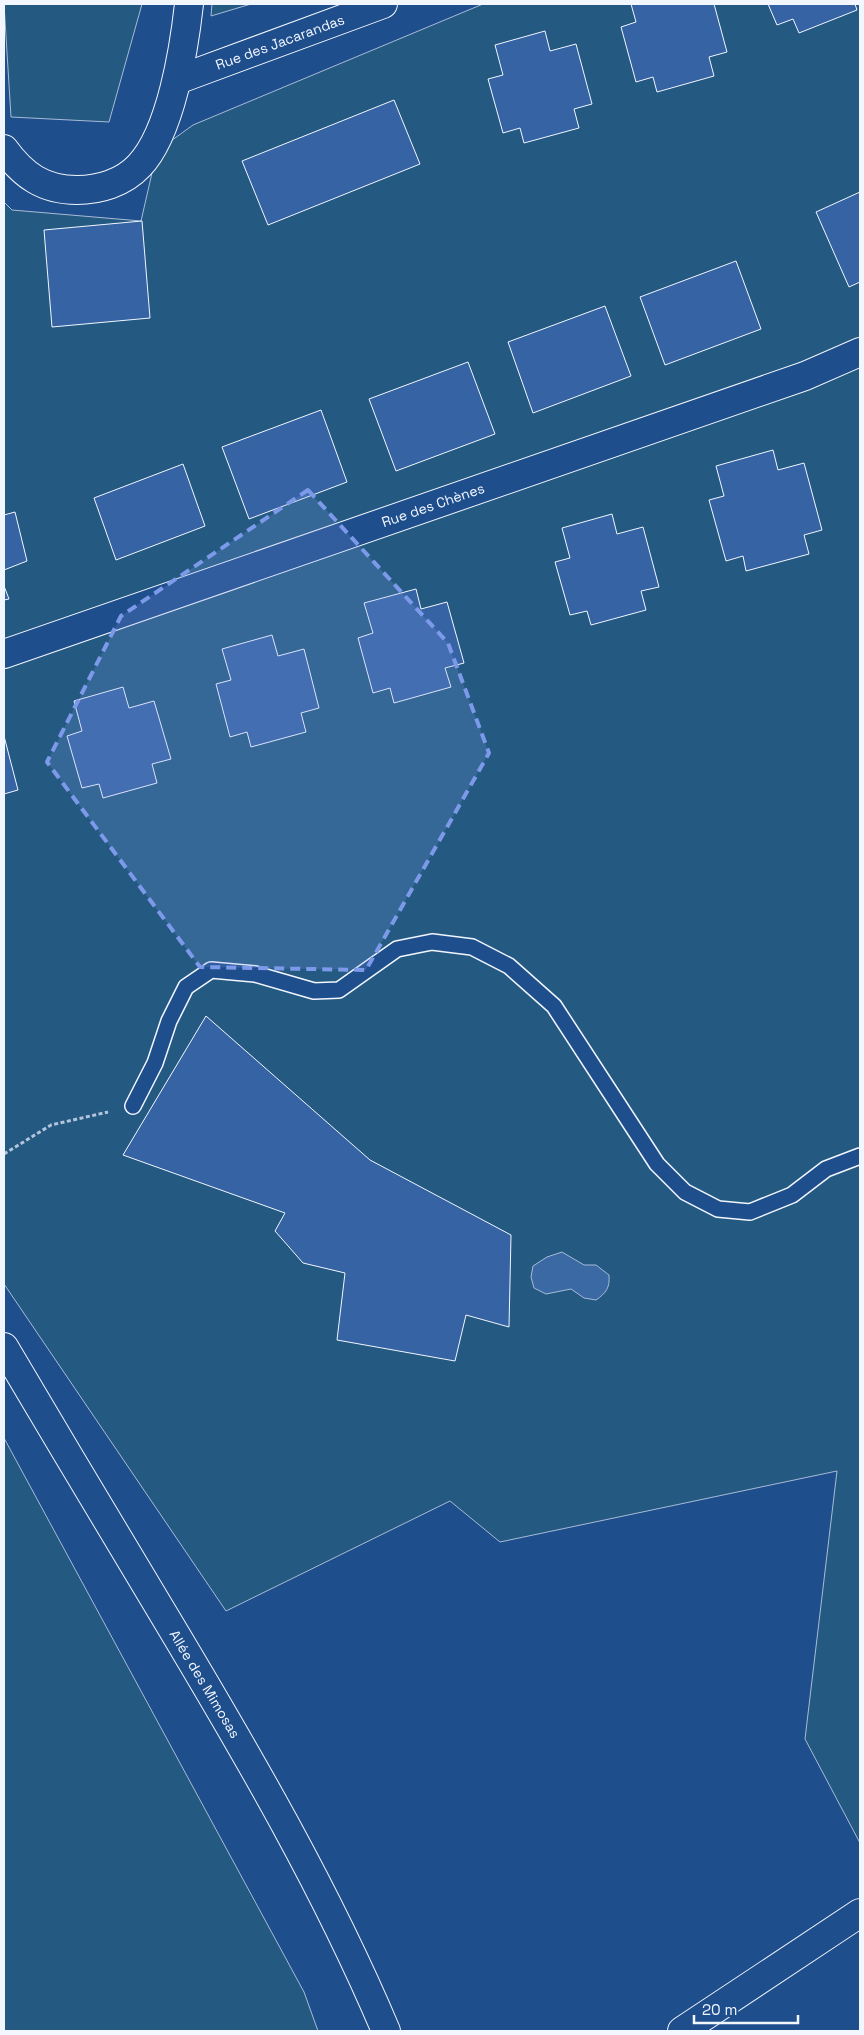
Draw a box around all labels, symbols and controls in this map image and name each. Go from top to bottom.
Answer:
street label: Rue des Jacarandas [213,10,347,74]
street label: Rue des Chènes [379,479,487,531]
street label: Allée des Mimosas [166,1627,244,1741]
scale bar [694,1992,798,2024]
text: 20 m [702,2000,737,2019]

